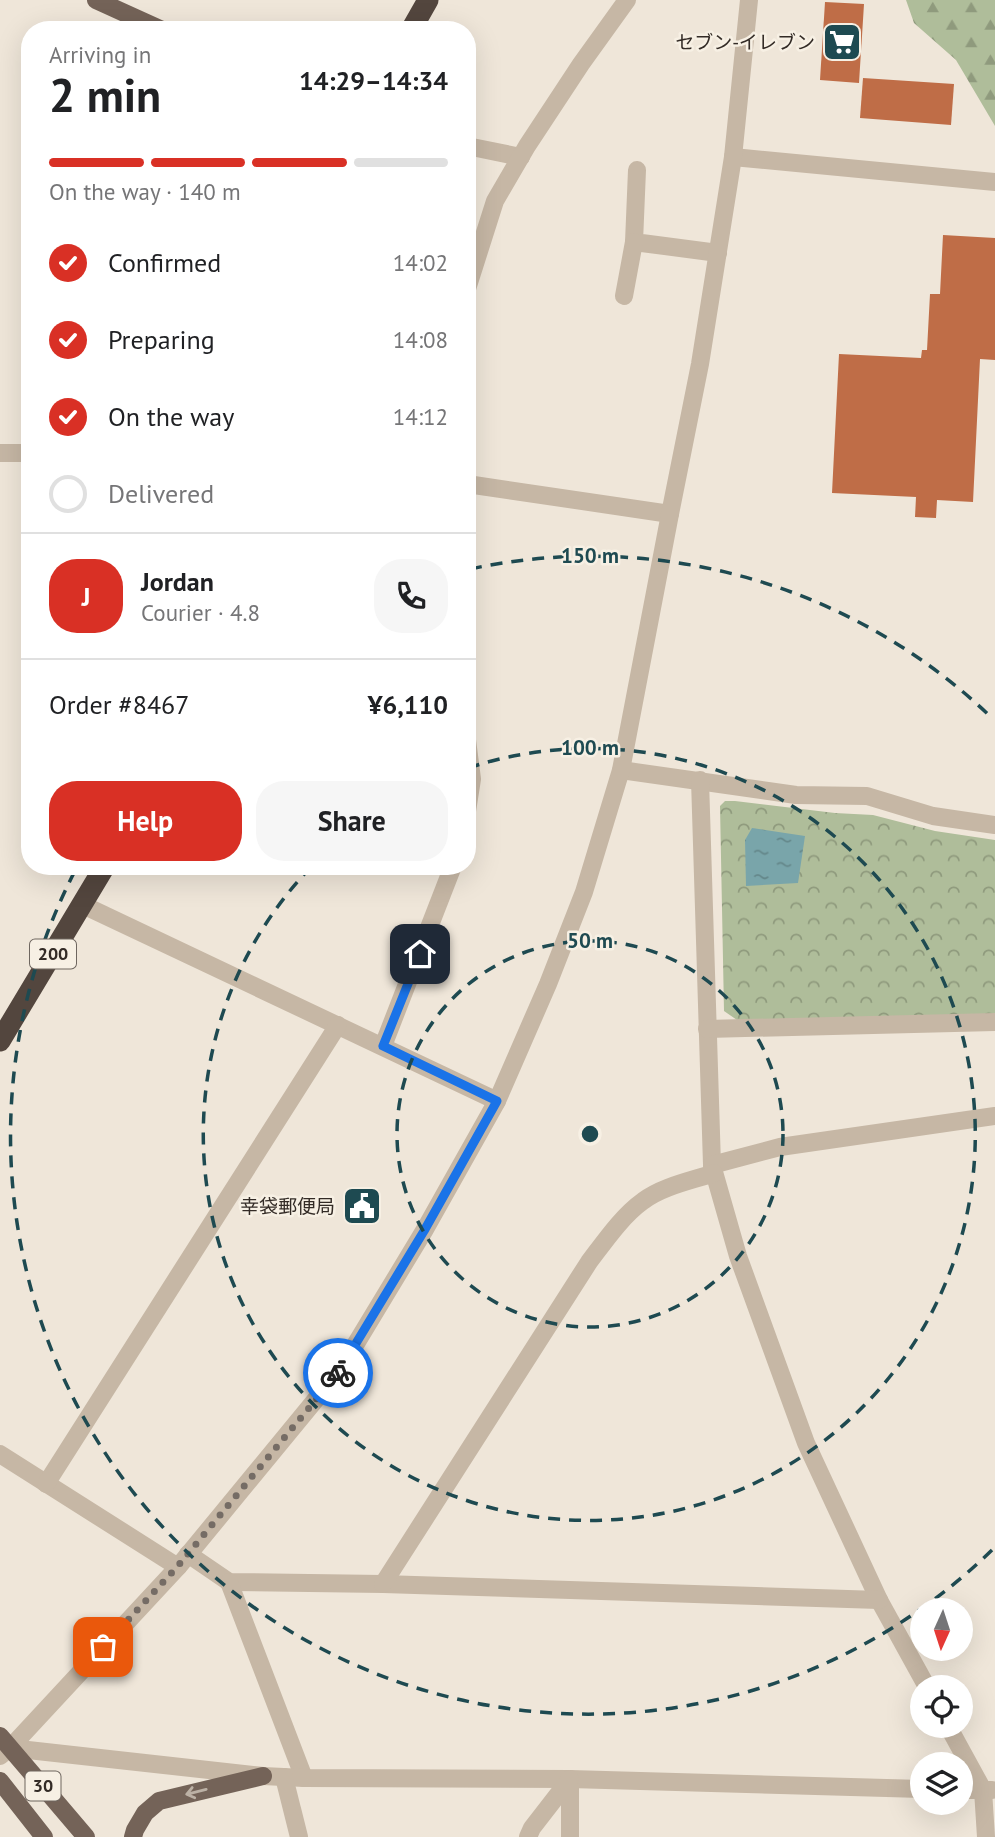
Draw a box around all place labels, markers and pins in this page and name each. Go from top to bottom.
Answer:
supermarket icon: セブン-イレブン [821,21,863,63]
place label: セブン-イレブン [675,30,815,54]
pin [390,924,450,984]
centre of rings [578,1122,602,1146]
public building icon: 幸袋郵便局 [341,1185,383,1227]
place label: 幸袋郵便局 [240,1194,335,1218]
pin [73,1617,133,1677]

